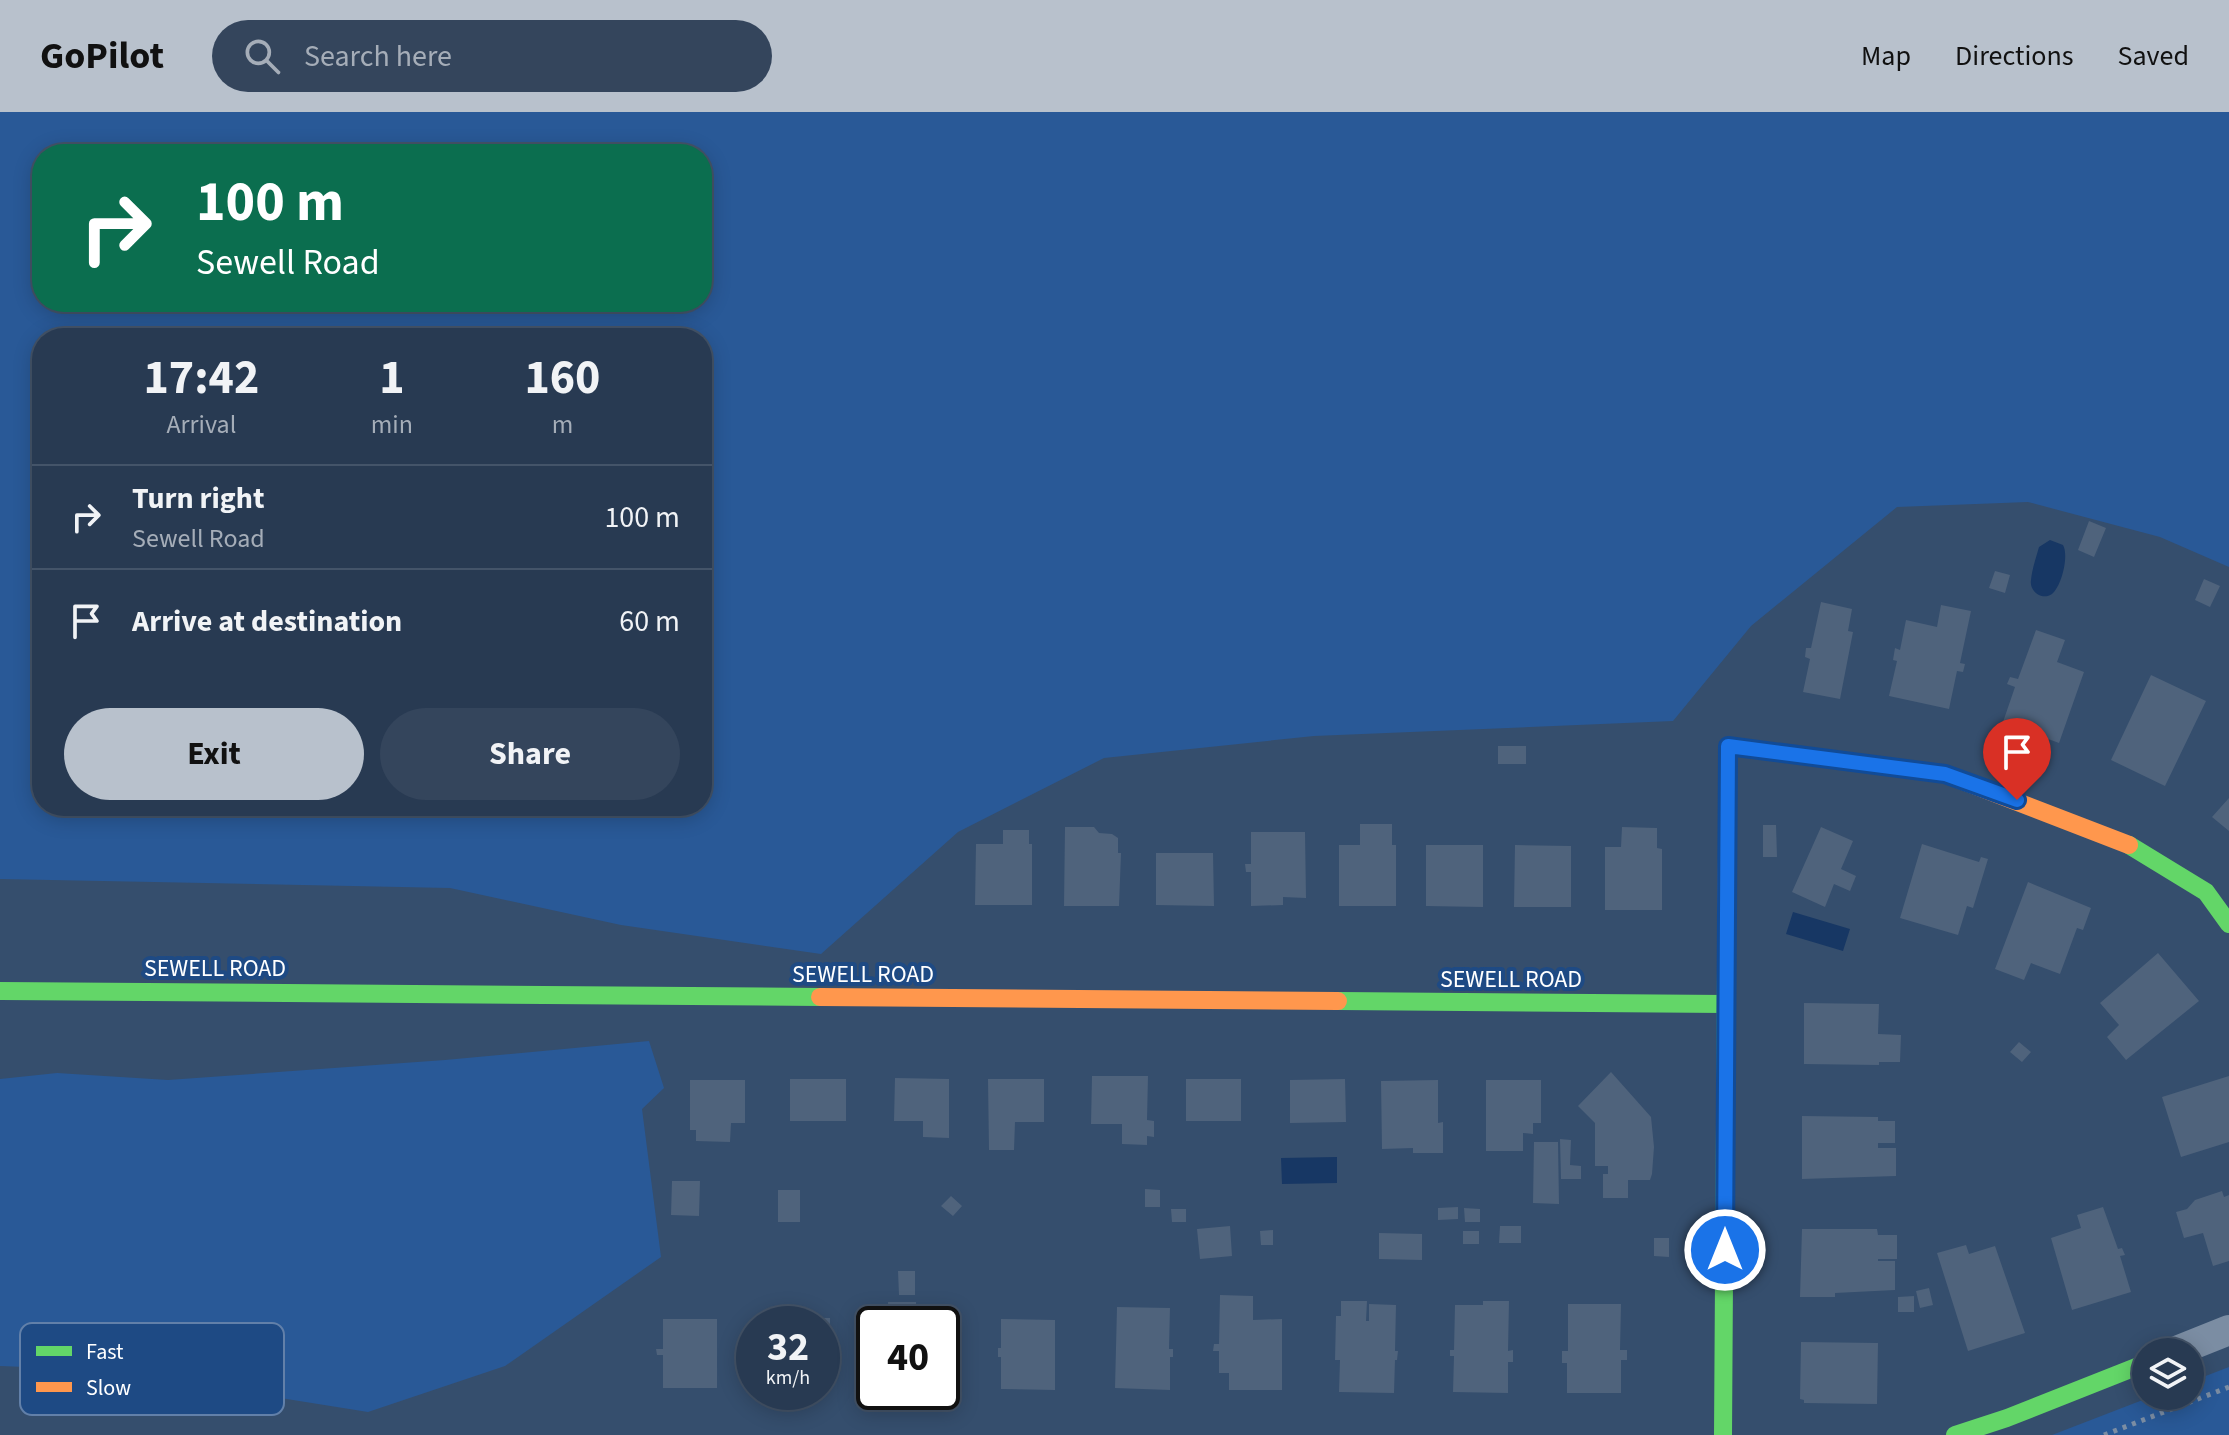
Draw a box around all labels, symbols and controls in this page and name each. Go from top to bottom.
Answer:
search box [212,20,772,92]
text: GoPilot [40,29,164,83]
icon: search [240,34,284,78]
text: Search here [304,35,452,78]
text: Map [1861,36,1911,76]
text: Directions [1955,36,2074,76]
text: Saved [2118,36,2189,76]
text: 100 m [196,163,344,242]
icon: right [64,176,168,280]
text: Sewell Road [196,237,380,288]
text: 17:42 [143,344,259,412]
text: 1 [379,344,405,412]
text: 160 [524,344,600,412]
text: Arrival [166,406,236,443]
text: min [371,406,413,443]
text: m [552,406,573,443]
text: Turn right [132,477,264,520]
icon: right [64,495,108,539]
text: 100 m [604,496,680,539]
text: Sewell Road [132,520,265,557]
icon: arrive [64,599,108,643]
text: Arrive at destination [132,600,402,643]
text: 60 m [619,600,680,643]
button: Exit [64,708,364,800]
button: Share [380,708,680,800]
pin [1983,718,2051,800]
icon: arrive [1995,730,2039,774]
street label: SEWELL ROAD [144,951,286,986]
street label: SEWELL ROAD [792,957,934,992]
street label: SEWELL ROAD [1440,962,1582,997]
position arrow [1683,1208,1767,1292]
speed limit sign: 40 [856,1306,960,1410]
text: 32 [767,1319,809,1376]
legend [20,1323,284,1415]
text: Fast [86,1336,124,1368]
map controls [2132,1338,2204,1410]
button: layers [2132,1338,2204,1410]
text: km/h [766,1364,810,1392]
text: Slow [86,1372,131,1404]

